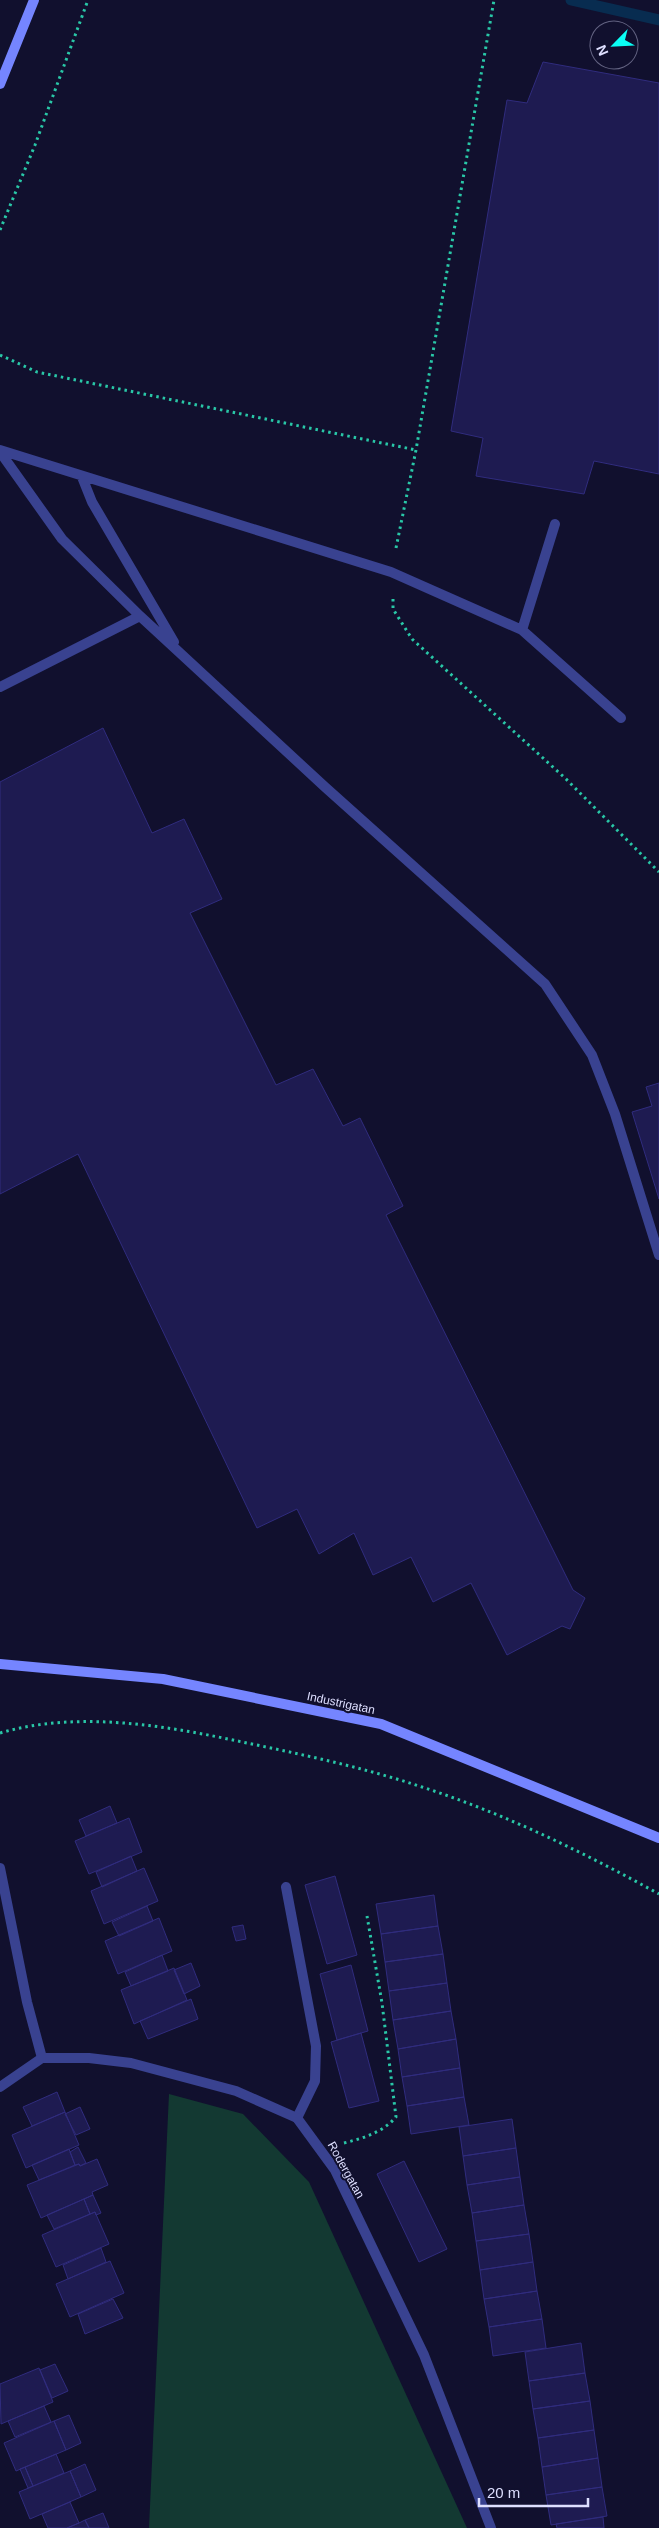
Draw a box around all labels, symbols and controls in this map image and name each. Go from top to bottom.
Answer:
north arrow [589,20,639,70]
text: N [593,42,611,58]
street label: Industrigatan [306,1689,376,1717]
street label: Rodergatan [325,2139,367,2201]
scale bar [479,2476,588,2508]
text: 20 m [487,2484,520,2501]

